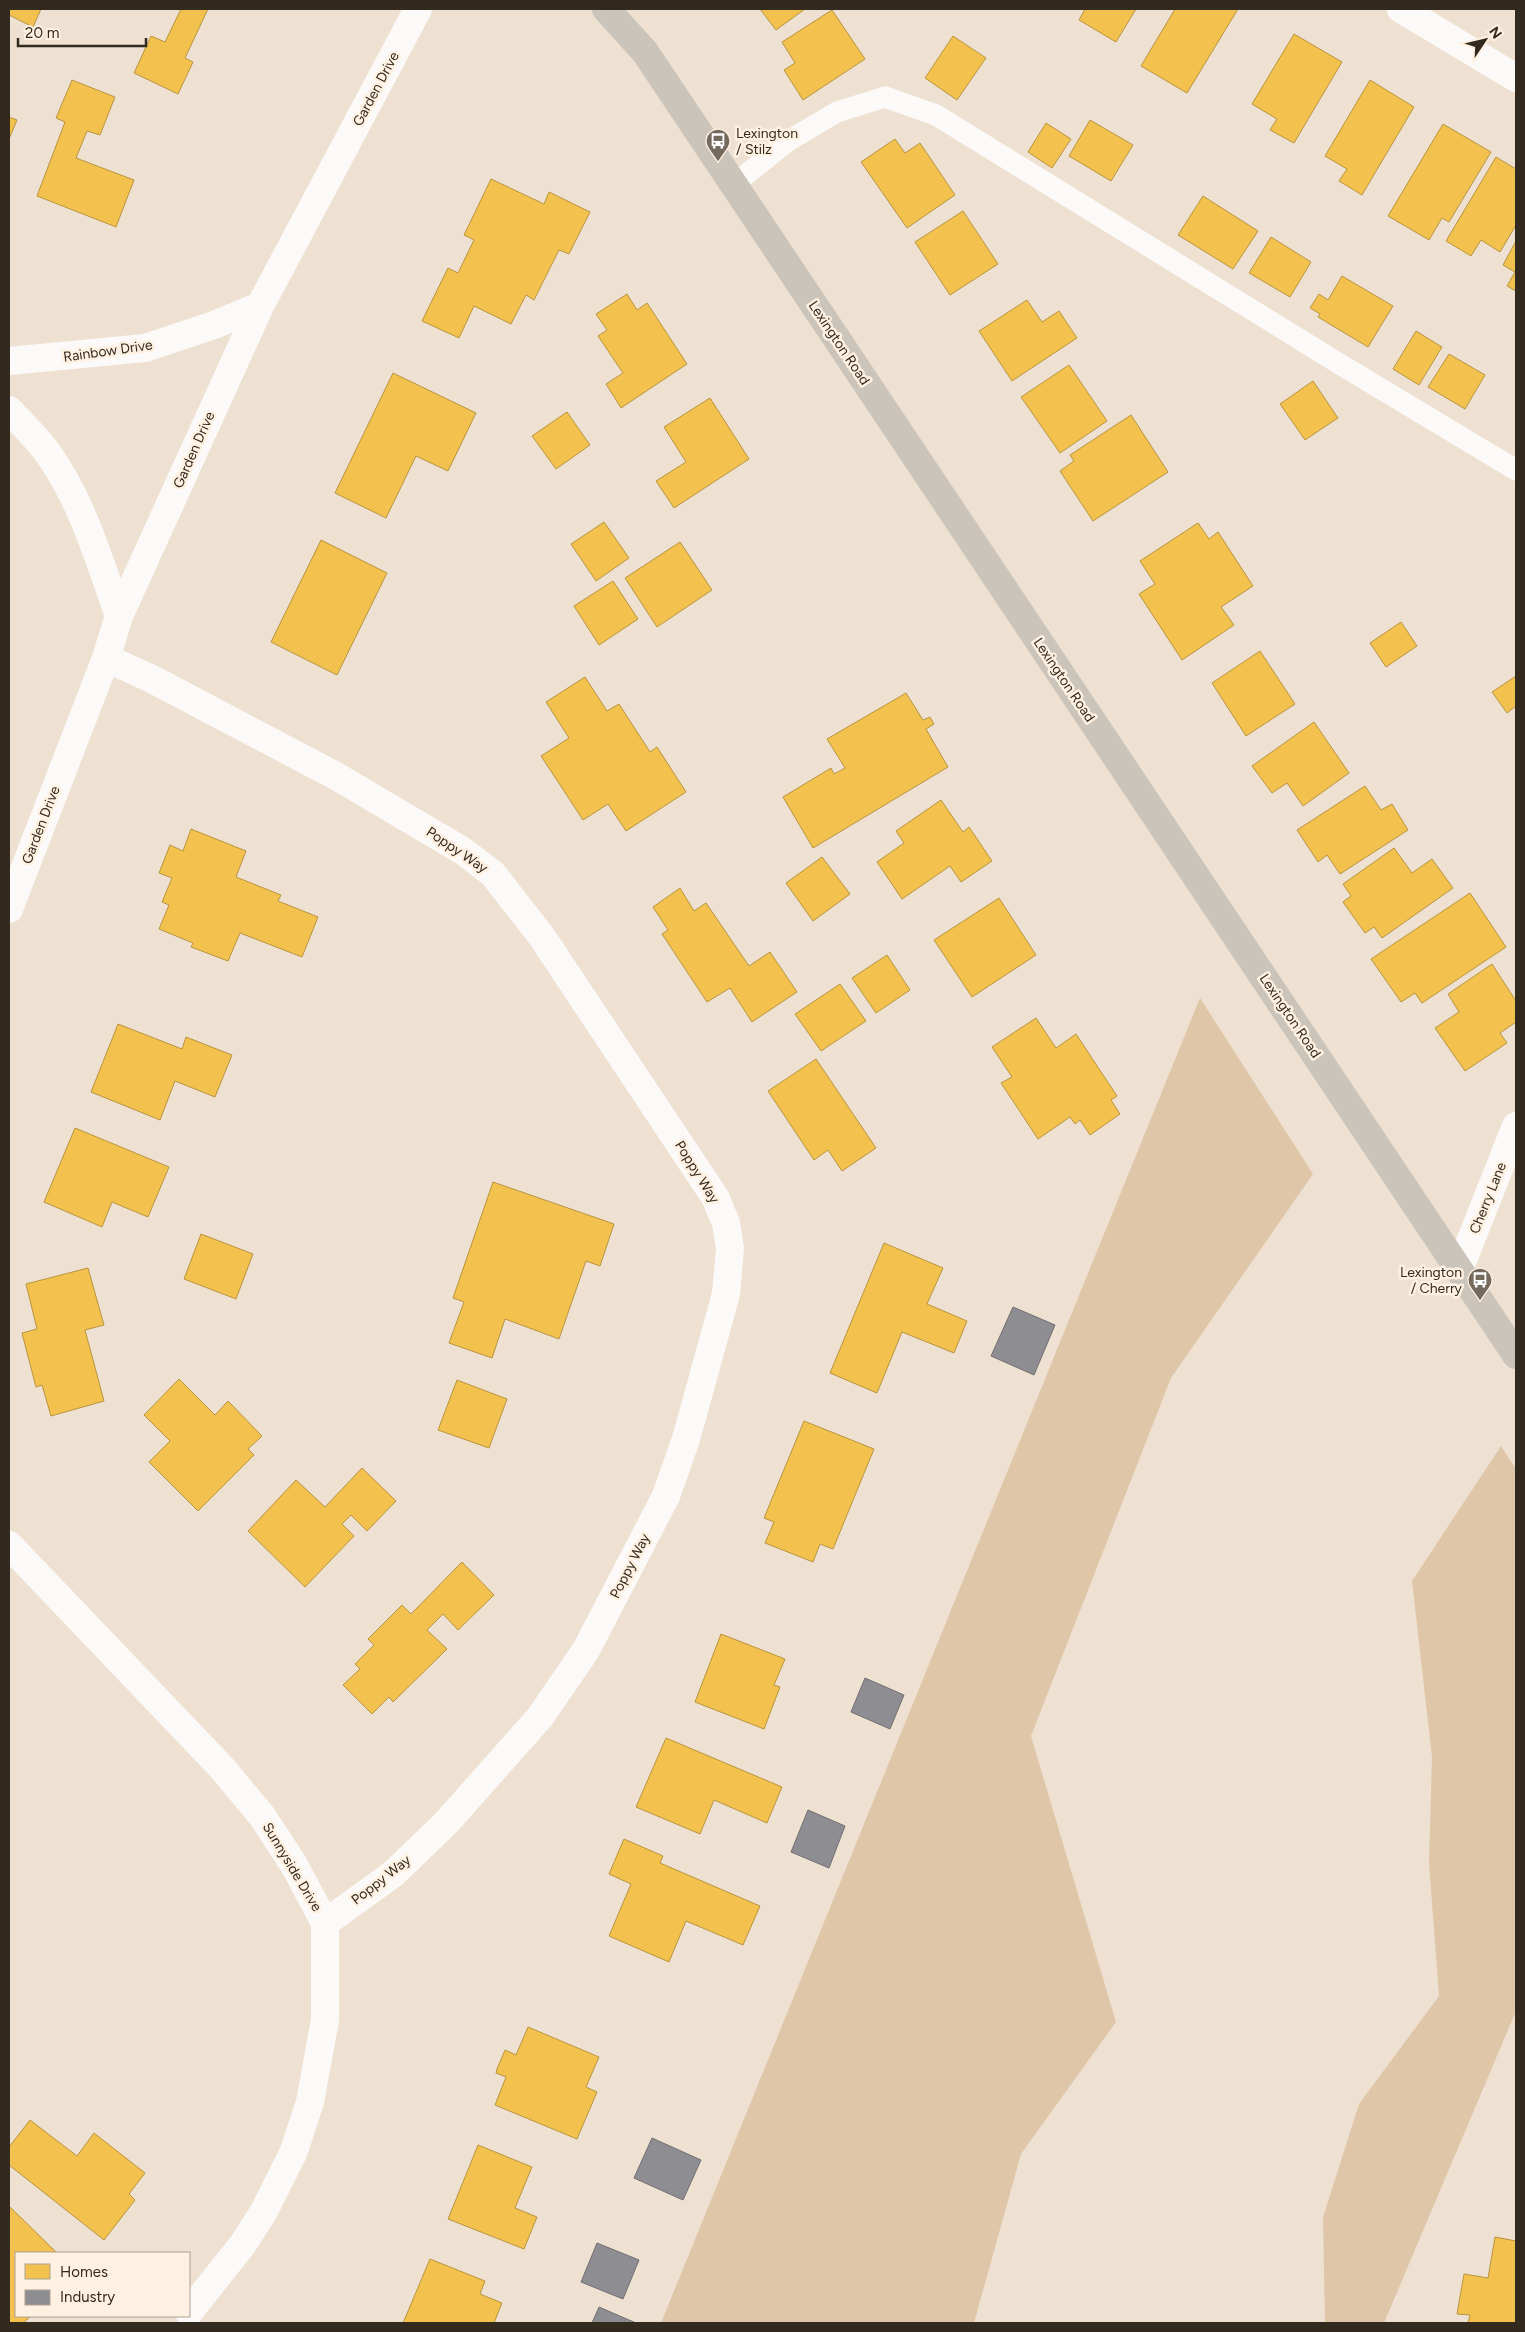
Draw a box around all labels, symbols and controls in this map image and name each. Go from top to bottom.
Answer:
scale bar [18,15,145,47]
north arrow [1460,15,1510,65]
text: 20 m [25,24,59,42]
text: N [1485,24,1505,42]
street label: Garden Drive [349,48,403,129]
place label: Lexington / Stilz [736,125,798,158]
bus stop icon: Lexington / Stilz [705,128,731,162]
street label: Lexington Road [805,298,873,388]
street label: Rainbow Drive [62,336,154,366]
street label: Garden Drive [170,409,219,491]
street label: Lexington Road [1030,635,1098,725]
street label: Garden Drive [18,783,64,866]
street label: Poppy Way [423,823,492,877]
street label: Lexington Road [1256,971,1324,1061]
street label: Poppy Way [671,1138,723,1207]
street label: Cherry Lane [1466,1159,1510,1236]
place label: Lexington / Cherry [1400,1264,1463,1297]
bus stop icon: Lexington / Cherry [1467,1267,1493,1301]
street label: Poppy Way [606,1530,654,1601]
street label: Sunnyside Drive [259,1819,325,1915]
street label: Poppy Way [348,1851,415,1908]
legend [15,2252,190,2317]
text: Homes [60,2263,108,2281]
text: Industry [60,2288,115,2306]

